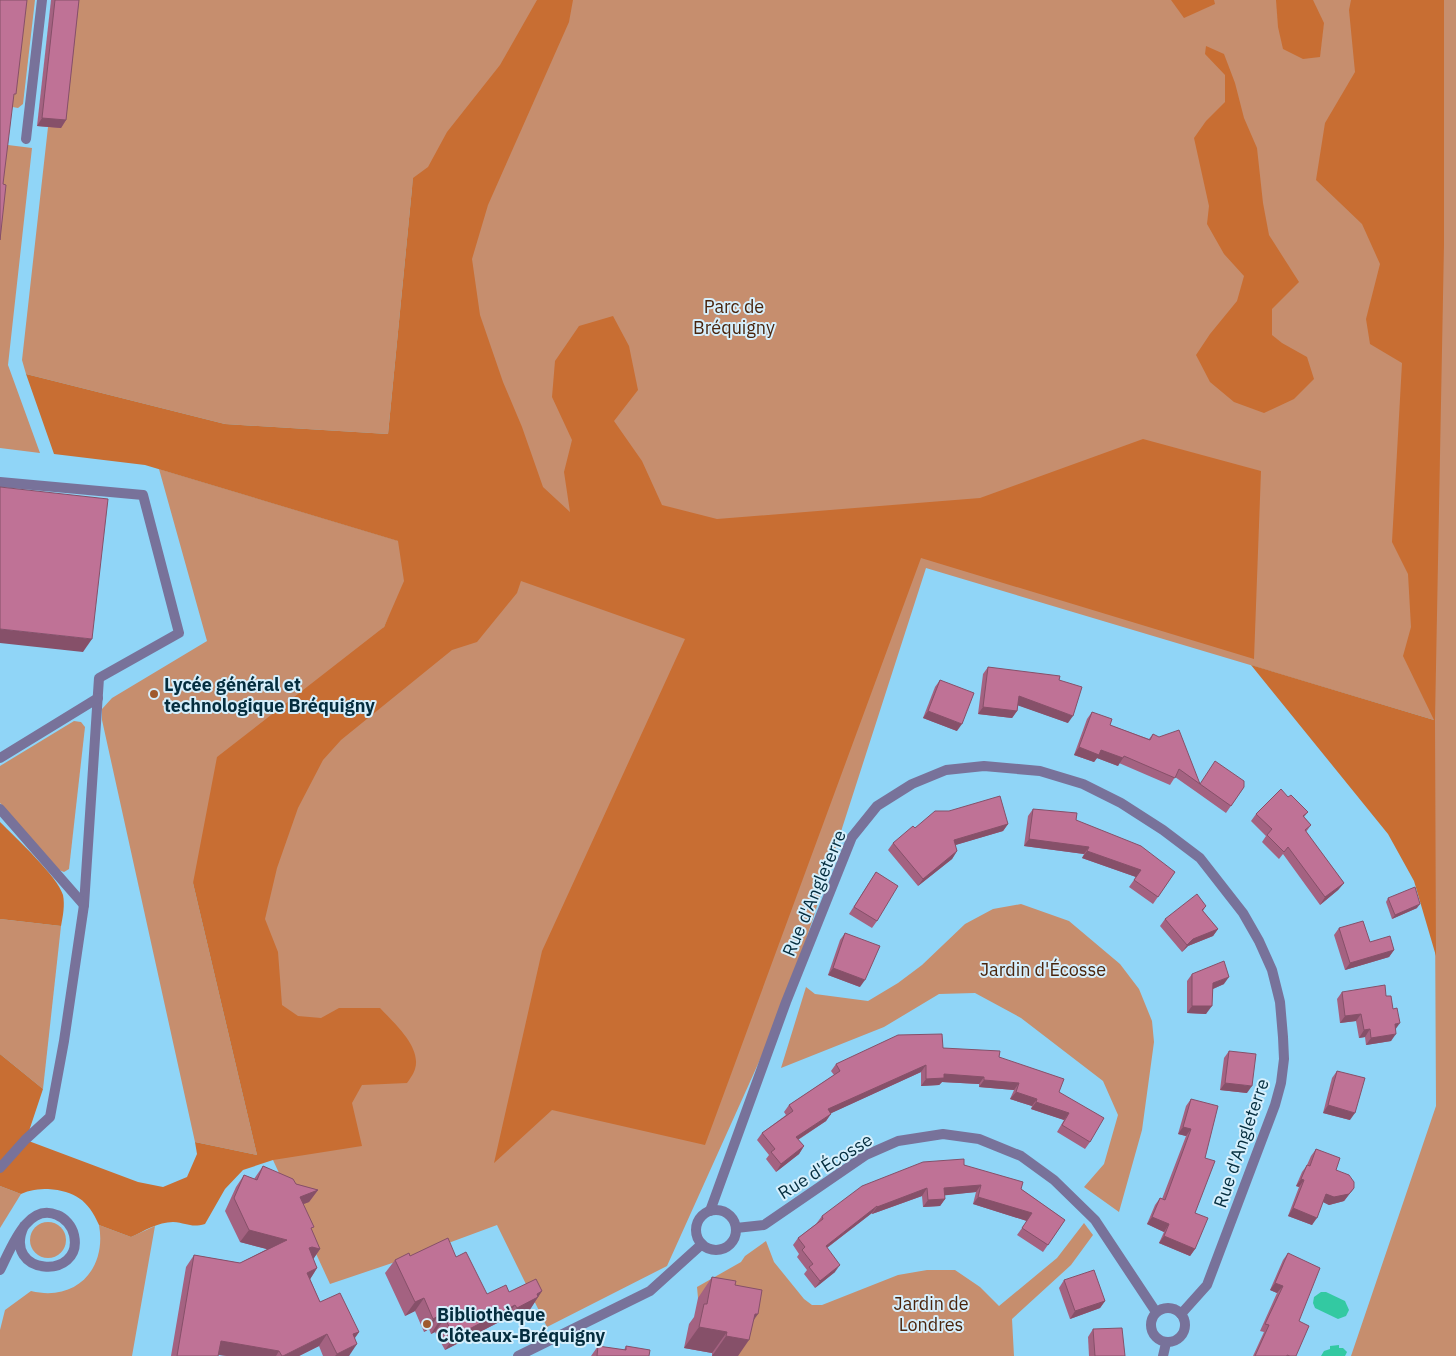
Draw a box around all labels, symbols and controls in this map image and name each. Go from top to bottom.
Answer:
park label: Parc de Bréquigny [693,295,775,339]
place label: Lycée général et technologique Bréquigny [164,673,375,717]
marker: Lycée général et technologique Bréquigny [148,688,160,700]
street label: Rue d'Angleterre [777,826,851,960]
park label: Jardin d'Écosse [980,958,1106,981]
street label: Rue d'Angleterre [1208,1075,1274,1211]
street label: Rue d'Écosse [773,1128,877,1204]
park label: Jardin de Londres [893,1292,969,1336]
place label: Bibliothèque Clôteaux-Bréquigny [437,1303,605,1347]
marker: Bibliothèque Clôteaux-Bréquigny [421,1318,433,1330]

